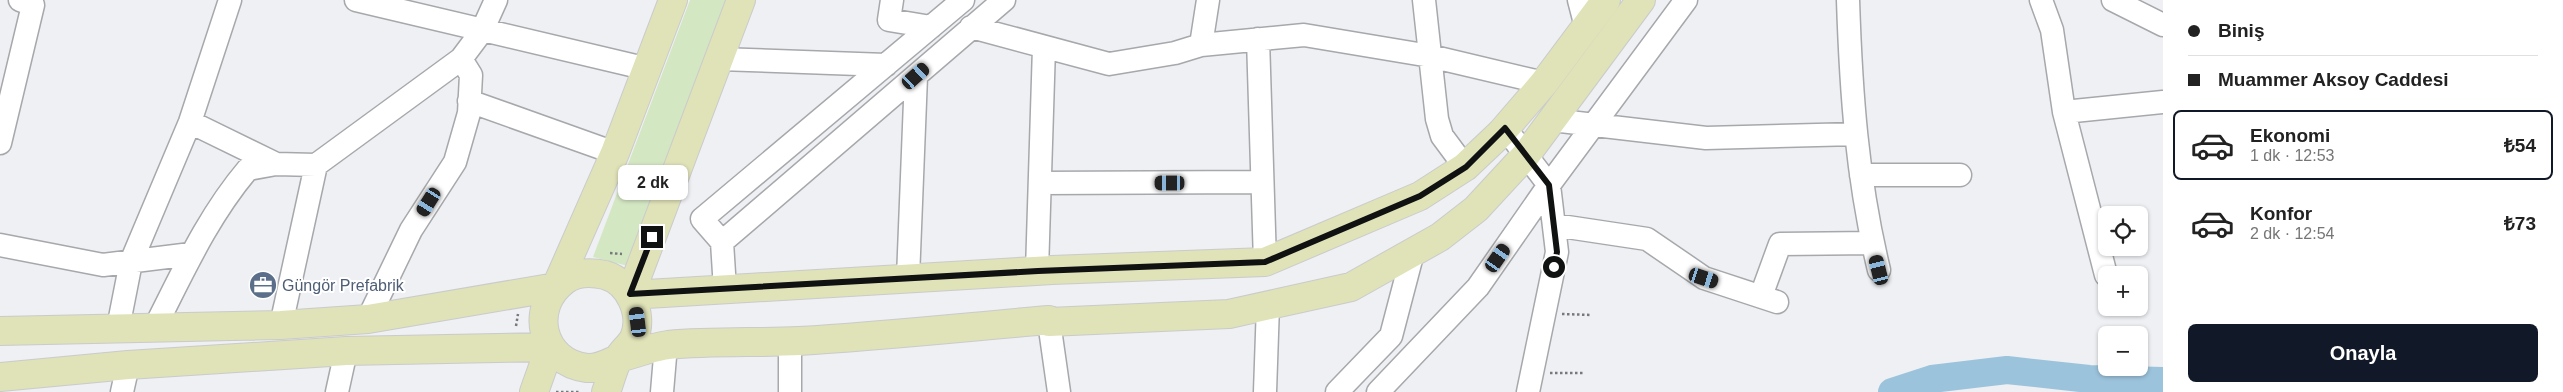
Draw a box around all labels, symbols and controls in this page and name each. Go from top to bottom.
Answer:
text: Biniş [2218,20,2264,41]
car [899,60,932,92]
text: Muammer Aksoy Caddesi [2218,69,2449,90]
icon: car [2190,123,2235,168]
text: Ekonomi [2250,125,2330,146]
text: ₺54 [2504,135,2536,156]
text: 1 dk · 12:53 [2250,147,2335,164]
callout: 2 dk [617,164,687,200]
text: 2 dk [637,174,669,191]
car [1155,176,1185,191]
car [414,185,443,219]
icon: car [2190,201,2235,246]
text: Konfor [2250,203,2312,224]
map controls [2098,206,2148,376]
button: locate [2098,206,2148,256]
text: ₺73 [2504,213,2536,234]
text: 2 dk · 12:54 [2250,225,2335,242]
route end [641,226,663,248]
car [1483,241,1512,275]
car [1868,254,1889,286]
route start [1543,256,1565,278]
car [1687,266,1720,290]
button: + [2098,266,2148,316]
office icon: Güngör Prefabrik [248,270,278,300]
place label: Güngör Prefabrik [282,277,405,294]
car [628,306,647,338]
button: Onayla [2188,324,2538,382]
button: − [2098,326,2148,376]

